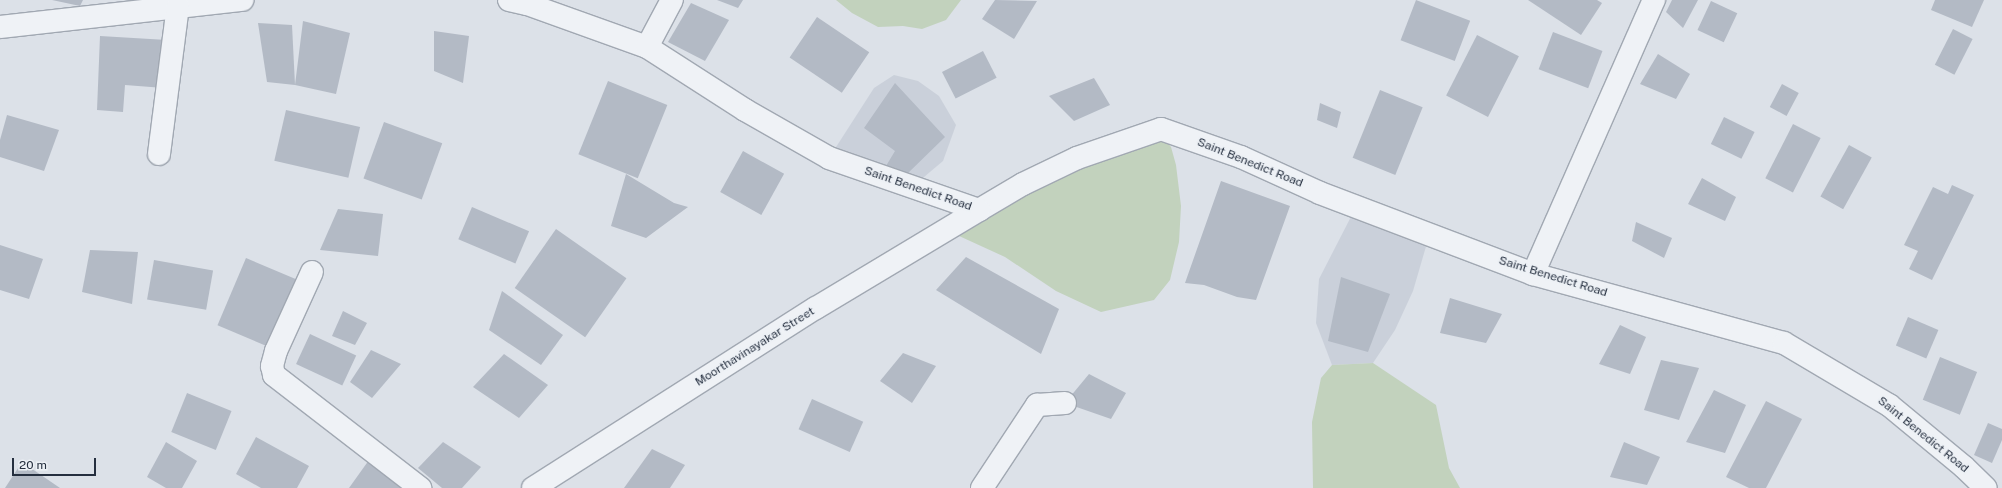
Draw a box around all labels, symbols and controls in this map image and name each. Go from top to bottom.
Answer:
street label: Saint Benedict Road [1195,135,1305,191]
street label: Saint Benedict Road [862,164,974,214]
street label: Saint Benedict Road [1497,254,1609,300]
street label: Moorthavinayakar Street [693,304,817,390]
street label: Saint Benedict Road [1875,394,1971,476]
scale bar [14,450,98,476]
text: 20 m [19,458,47,472]

